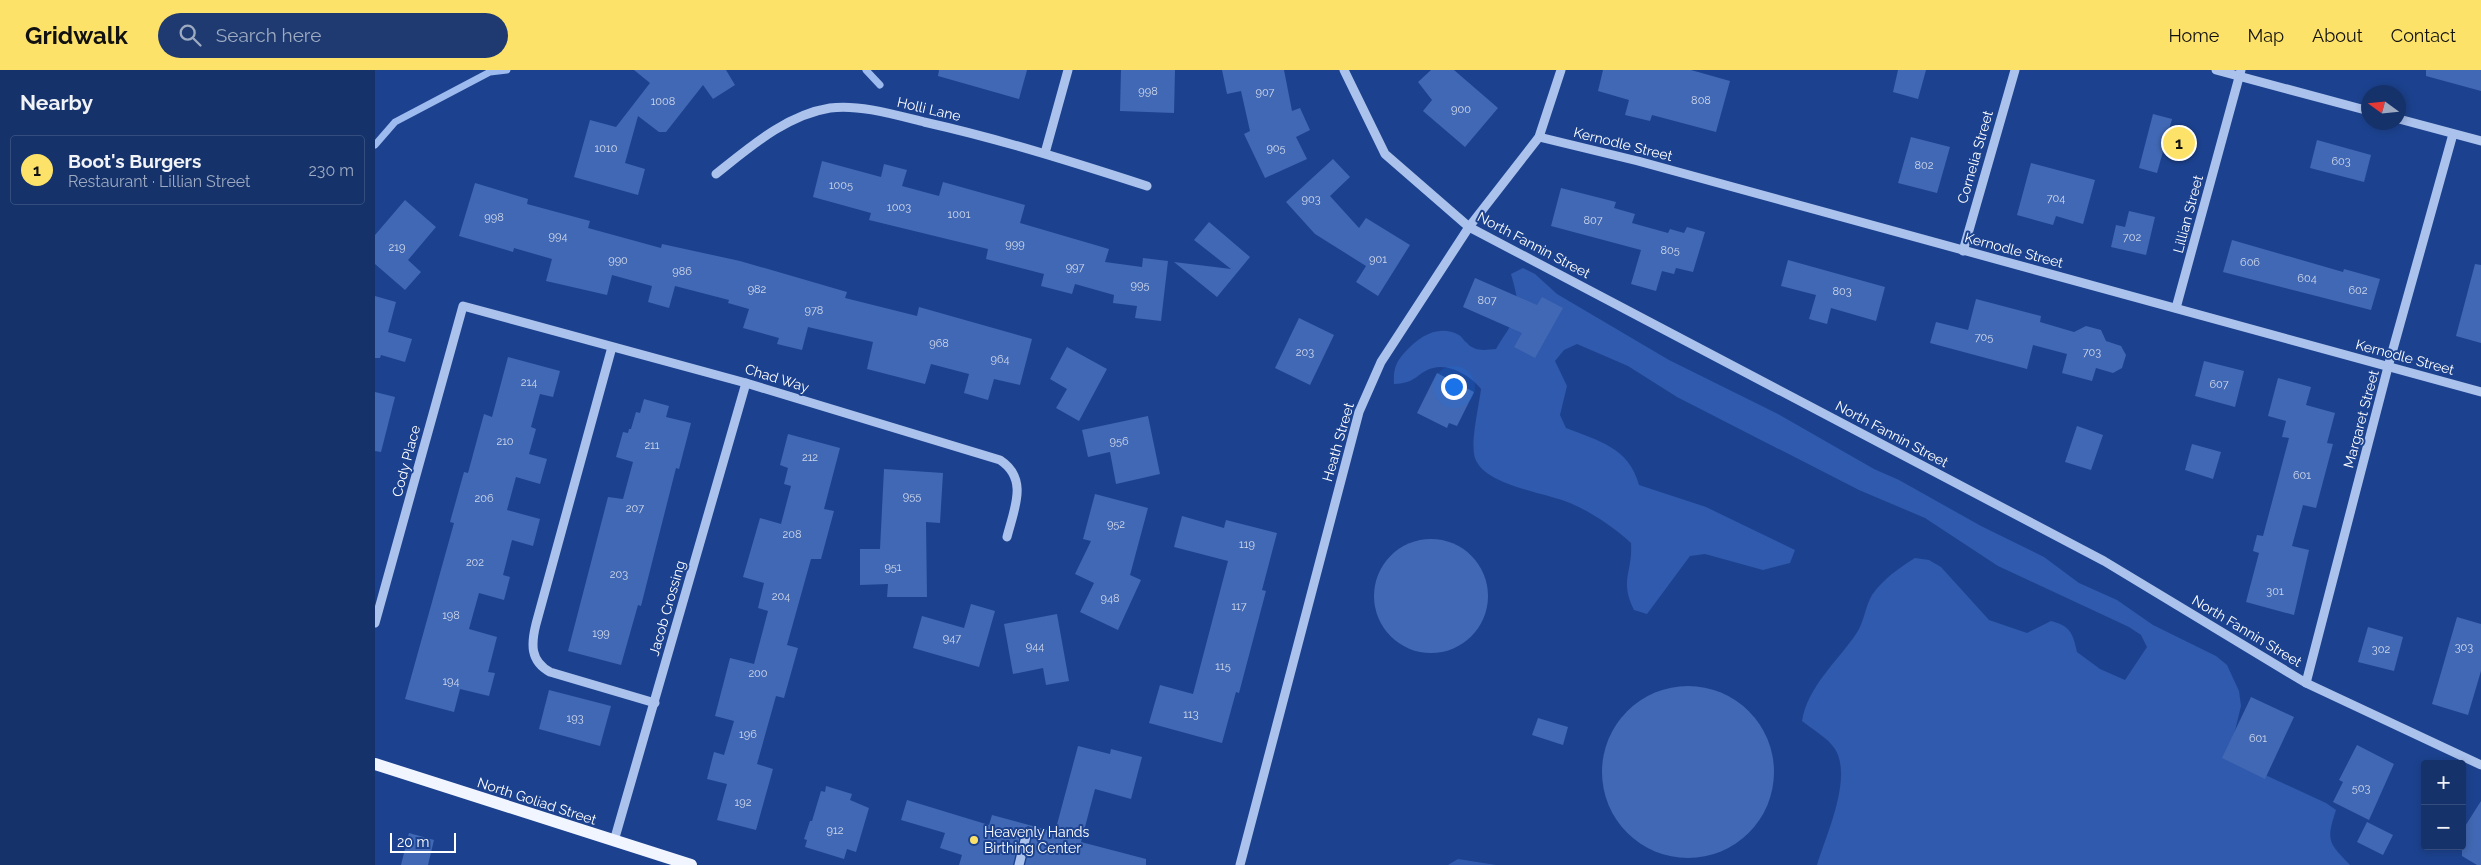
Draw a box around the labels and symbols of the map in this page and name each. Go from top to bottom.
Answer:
house number: 998 [1138,85,1158,98]
north arrow [2361,85,2406,130]
house number: 907 [1256,86,1275,99]
street label: Holli Lane [896,94,962,124]
house number: 808 [1691,94,1711,107]
house number: 1008 [651,95,675,108]
house number: 900 [1451,103,1471,116]
street label: Cornelia Street [1954,108,1996,205]
street label: Kernodle Street [1572,124,1674,164]
pin: 1 [2163,124,2195,162]
house number: 1010 [595,142,618,155]
house number: 905 [1266,142,1286,155]
house number: 603 [2331,155,2351,168]
house number: 802 [1915,159,1934,172]
street label: Lillian Street [2170,173,2206,255]
house number: 1005 [829,179,853,192]
house number: 704 [2047,192,2065,205]
house number: 903 [1301,193,1321,206]
house number: 1003 [887,201,911,214]
house number: 1001 [948,208,971,221]
street label: North Fannin Street [1475,209,1593,282]
house number: 998 [484,211,504,224]
house number: 807 [1583,214,1603,227]
street label: Kernodle Street [1963,229,2065,271]
house number: 994 [549,230,567,243]
house number: 702 [2123,231,2141,244]
house number: 999 [1005,238,1025,251]
house number: 219 [389,241,405,254]
house number: 805 [1660,244,1680,257]
house number: 901 [1369,253,1387,266]
house number: 990 [608,254,628,267]
house number: 606 [2240,256,2260,269]
house number: 997 [1066,261,1084,274]
house number: 986 [672,265,692,278]
house number: 604 [2297,272,2317,285]
house number: 995 [1131,279,1149,292]
house number: 982 [748,283,767,296]
house number: 602 [2348,284,2368,297]
house number: 803 [1832,285,1852,298]
house number: 807 [1477,294,1497,307]
house number: 978 [805,304,823,317]
house number: 705 [1975,331,1993,344]
street label: Kernodle Street [2354,336,2456,378]
house number: 968 [929,337,949,350]
house number: 203 [1296,346,1314,359]
house number: 703 [2083,346,2101,359]
house number: 964 [990,353,1010,366]
street label: Chad Way [743,361,811,395]
street label: Margaret Street [2340,368,2382,470]
your location [1441,374,1467,400]
house number: 214 [521,376,537,389]
house number: 607 [2209,378,2229,391]
street label: North Fannin Street [1833,398,1951,471]
street label: Heath Street [1319,400,1357,483]
street label: Cody Place [389,423,423,499]
house number: 210 [496,435,514,448]
house number: 956 [1109,435,1129,448]
house number: 211 [644,439,660,452]
house number: 212 [802,451,818,464]
house number: 601 [2293,469,2311,482]
house number: 955 [903,490,921,503]
house number: 206 [474,492,494,505]
house number: 207 [626,502,644,515]
house number: 952 [1107,518,1125,531]
house number: 208 [783,528,802,541]
house number: 119 [1239,538,1255,551]
house number: 202 [466,556,484,569]
street label: Jacob Crossing [646,558,688,658]
house number: 951 [884,561,902,574]
house number: 203 [610,568,628,581]
house number: 301 [2266,585,2284,598]
house number: 204 [772,590,790,603]
house number: 948 [1101,592,1119,605]
street label: North Fannin Street [2189,592,2305,670]
house number: 117 [1231,600,1247,613]
house number: 198 [442,609,460,622]
house number: 199 [592,627,610,640]
house number: 947 [943,632,961,645]
house number: 944 [1026,640,1044,653]
house number: 303 [2455,641,2473,654]
house number: 302 [2372,643,2390,656]
house number: 115 [1215,660,1231,673]
house number: 200 [748,667,768,680]
house number: 194 [442,675,460,688]
house number: 113 [1183,708,1199,721]
house number: 193 [566,712,584,725]
house number: 196 [739,728,757,741]
house number: 601 [2249,732,2267,745]
street label: North Goliad Street [475,774,599,828]
house number: 503 [2352,782,2370,795]
house number: 192 [735,796,752,809]
house number: 912 [827,824,844,837]
place label: Heavenly Hands Birthing Center [984,824,1090,856]
scale bar [390,830,456,853]
marker: Heavenly Hands Birthing Center [968,834,980,846]

